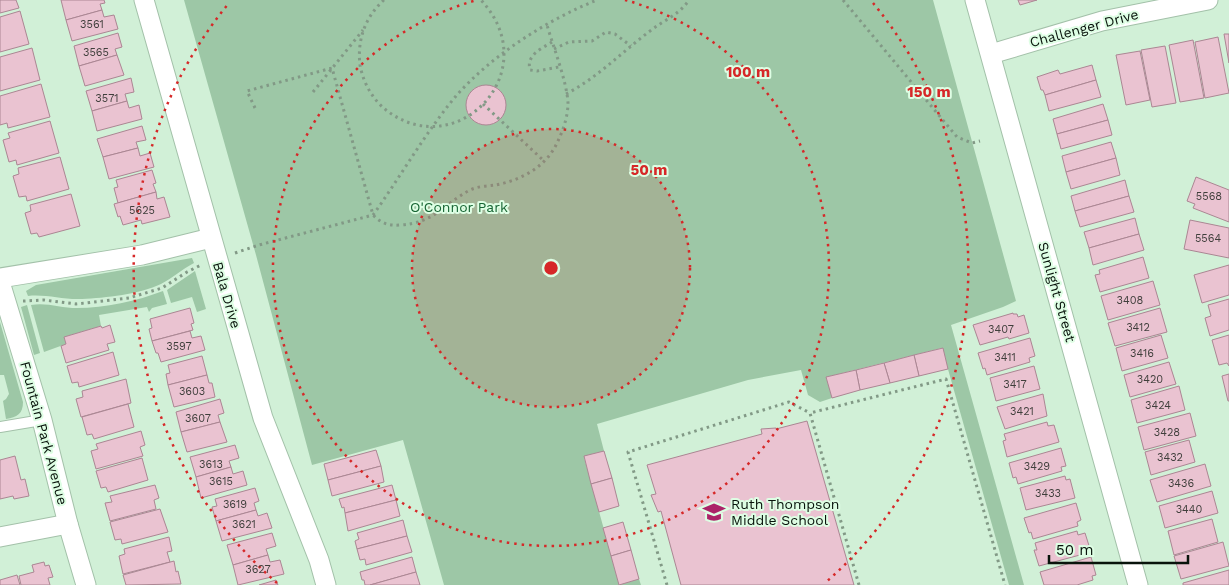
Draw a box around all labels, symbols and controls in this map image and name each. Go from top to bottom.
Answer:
street label: Challenger Drive [1028,6,1140,50]
house number: 3561 [80,18,104,31]
house number: 3565 [83,46,109,59]
text: 100 m [726,63,770,81]
text: 150 m [907,83,951,101]
house number: 3571 [95,92,119,105]
text: 50 m [631,161,667,179]
house number: 5568 [1196,190,1222,203]
park label: O'Connor Park [410,199,508,215]
house number: 5625 [129,204,155,217]
house number: 5564 [1195,232,1221,245]
street label: Sunlight Street [1035,240,1079,344]
centre of rings [542,259,560,277]
street label: Bala Drive [210,260,244,330]
house number: 3408 [1117,294,1144,307]
house number: 3412 [1126,321,1150,334]
house number: 3407 [988,323,1014,336]
house number: 3597 [166,340,192,353]
house number: 3416 [1130,347,1154,360]
house number: 3411 [994,351,1016,364]
street label: Fountain Park Avenue [17,360,71,506]
house number: 3420 [1137,373,1163,386]
house number: 3417 [1003,378,1027,391]
house number: 3603 [179,385,205,398]
house number: 3424 [1145,399,1171,412]
house number: 3421 [1010,405,1034,418]
house number: 3607 [185,412,211,425]
house number: 3428 [1154,426,1180,439]
house number: 3432 [1157,451,1183,464]
house number: 3613 [199,458,223,471]
house number: 3429 [1024,460,1050,473]
house number: 3615 [209,475,233,488]
house number: 3436 [1168,477,1194,490]
house number: 3433 [1035,487,1061,500]
place label: Ruth Thompson Middle School [731,496,840,528]
house number: 3619 [223,498,247,511]
school or university icon: Ruth Thompson Middle School [701,499,727,525]
house number: 3440 [1176,503,1203,516]
house number: 3621 [232,518,256,531]
scale bar [1049,532,1188,564]
text: 50 m [1056,541,1093,559]
house number: 3627 [245,563,271,576]

